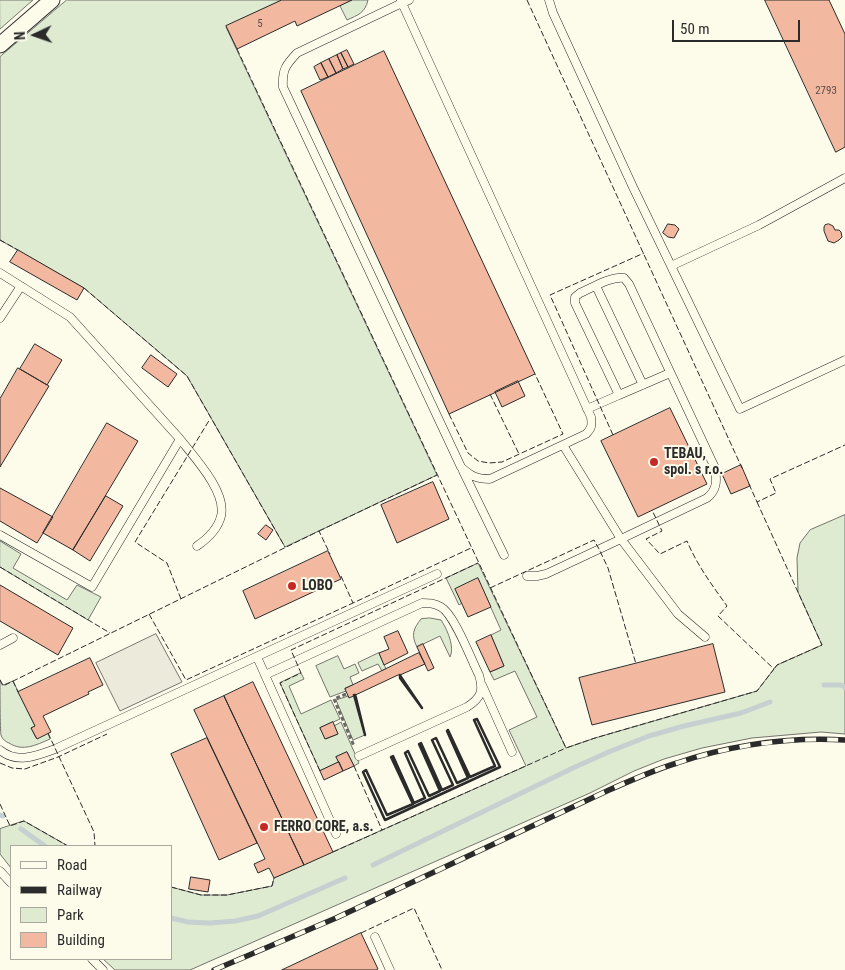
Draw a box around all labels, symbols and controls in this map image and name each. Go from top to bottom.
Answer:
north arrow [10,10,60,60]
scale bar [675,10,802,42]
house number: 5 [257,17,263,31]
text: 50 m [680,20,710,38]
text: N [12,31,28,40]
house number: 2793 [815,84,837,98]
place label: TEBAU, spol. s r.o. [664,446,723,478]
marker: TEBAU, spol. s r.o. [648,456,660,468]
place label: LOBO [302,578,333,594]
marker: LOBO [286,580,298,592]
place label: FERRO CORE, a.s. [274,819,373,835]
marker: FERRO CORE, a.s. [258,821,270,833]
legend [10,845,172,960]
text: Road [57,856,87,874]
text: Railway [57,881,102,899]
text: Park [57,906,84,924]
text: Building [57,931,105,949]

